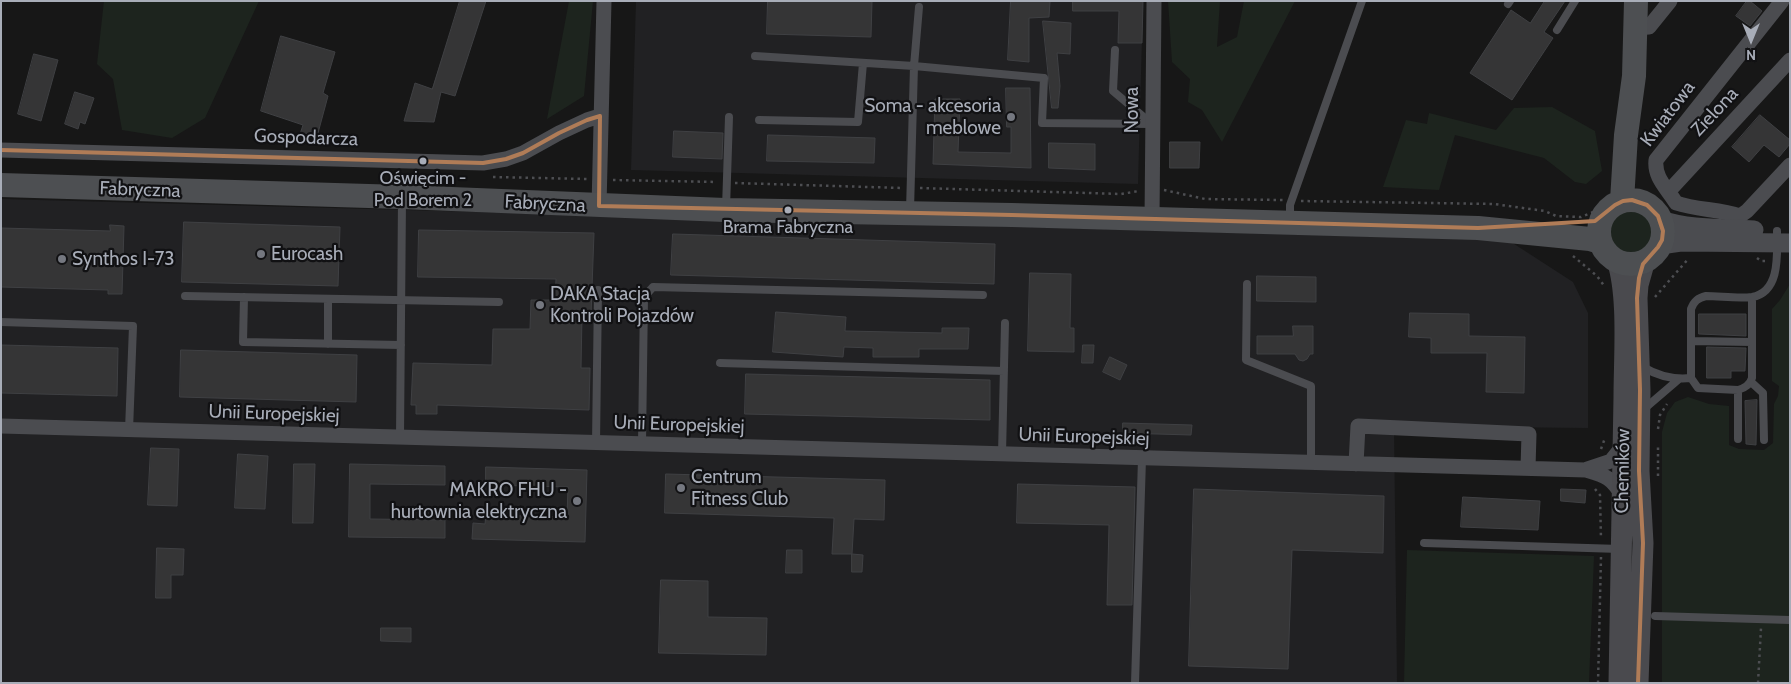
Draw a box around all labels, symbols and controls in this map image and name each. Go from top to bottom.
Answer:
north arrow [1726,15,1776,65]
text: N [1746,46,1756,64]
street label: Kwiatowa [1636,77,1700,151]
street label: Zielona [1687,83,1743,141]
street label: Nowa [1121,87,1143,133]
place label: Soma - akcesoria meblowe [864,95,1001,139]
marker: Soma - akcesoria meblowe [1005,111,1017,123]
street label: Gospodarcza [254,125,358,151]
marker: Oświęcim - Pod Borem 2 [418,156,428,166]
place label: Oświęcim - Pod Borem 2 [374,168,472,210]
street label: Fabryczna [99,177,181,203]
street label: Fabryczna [504,190,586,218]
marker: Brama Fabryczna [783,205,793,215]
place label: Brama Fabryczna [723,217,853,239]
place label: Eurocash [271,243,343,265]
place label: Synthos I-73 [72,248,174,270]
marker: Eurocash [255,248,267,260]
marker: Synthos I-73 [56,253,68,265]
place label: DAKA Stacja Kontroli Pojazdów [550,283,694,327]
marker: DAKA Stacja Kontroli Pojazdów [534,299,546,311]
street label: Unii Europejskiej [208,400,340,428]
street label: Unii Europejskiej [613,411,745,439]
street label: Unii Europejskiej [1018,423,1150,451]
street label: Chemików [1611,428,1635,514]
place label: Centrum Fitness Club [691,466,788,510]
place label: MAKRO FHU - hurtownia elektryczna [391,479,567,523]
marker: Centrum Fitness Club [675,482,687,494]
marker: MAKRO FHU - hurtownia elektryczna [571,495,583,507]

